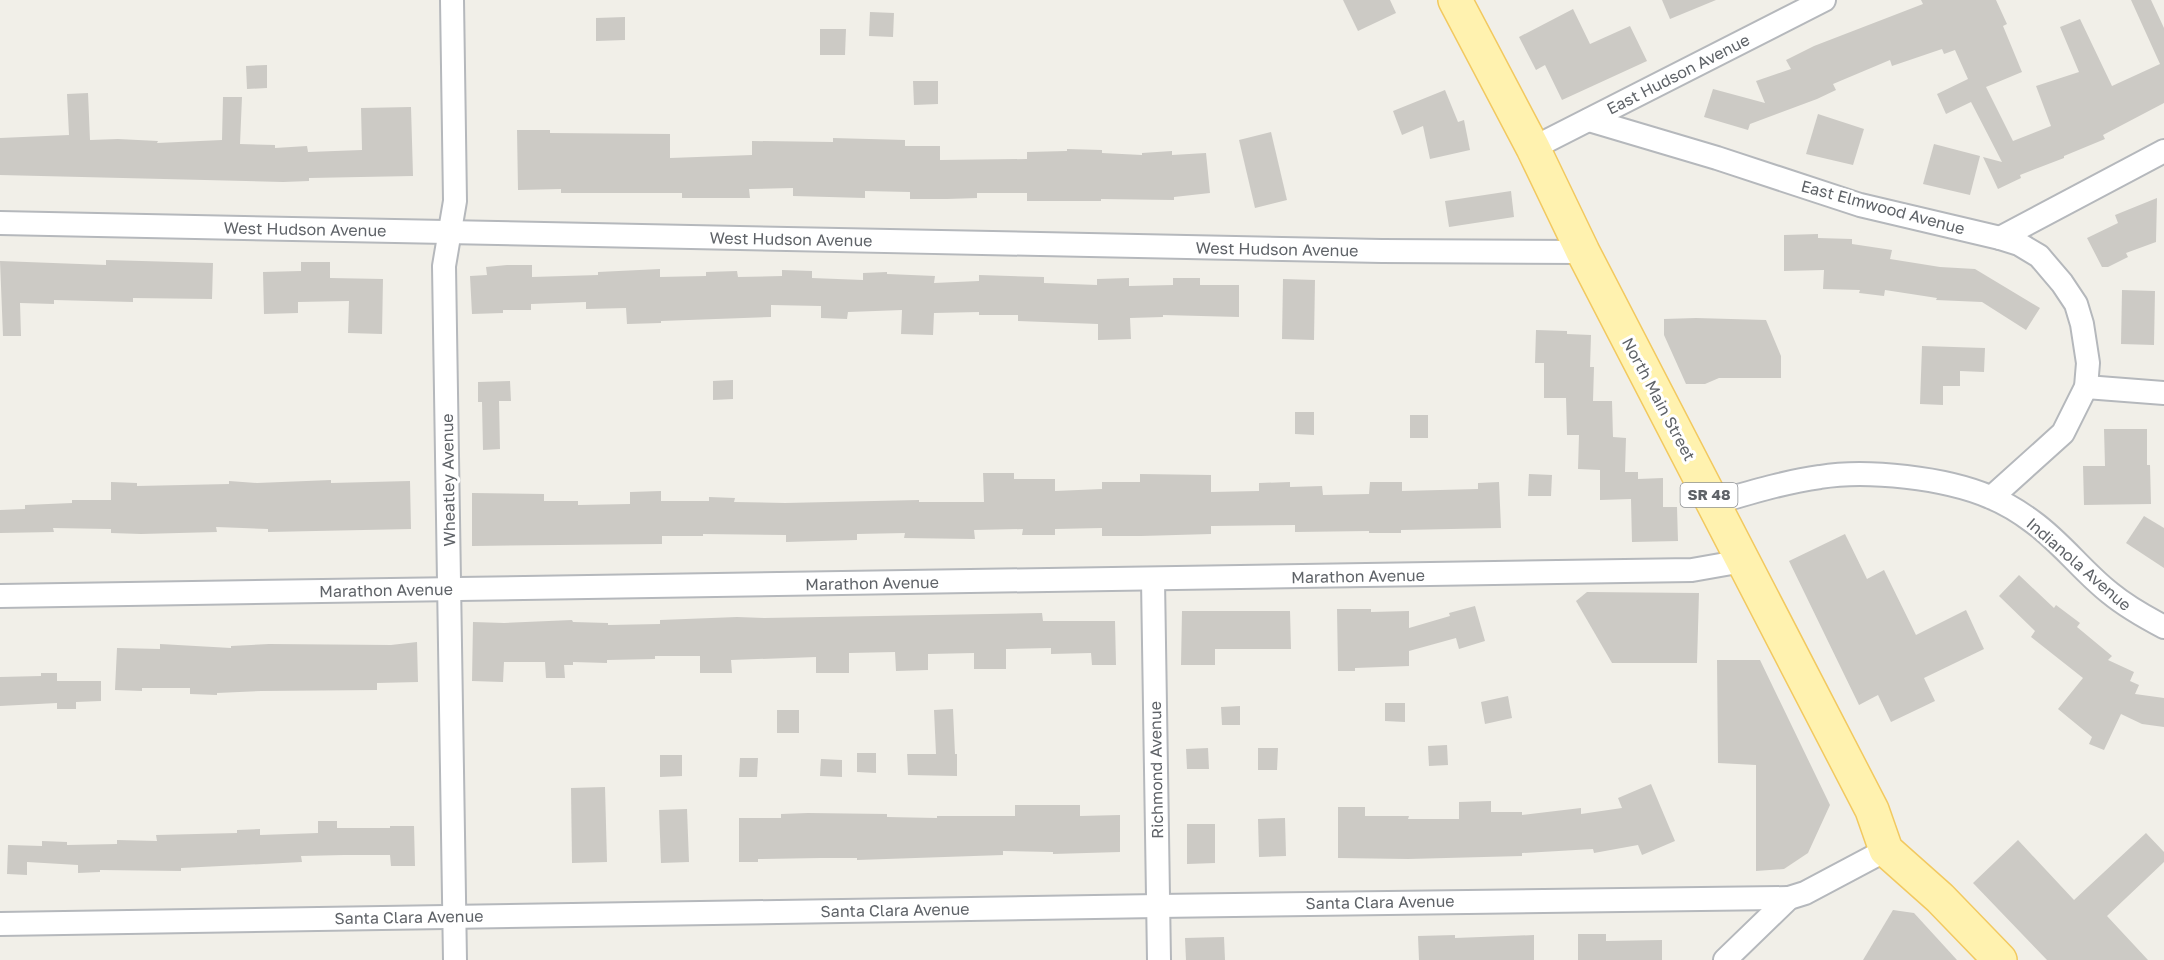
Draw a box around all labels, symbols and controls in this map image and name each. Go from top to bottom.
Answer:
street label: East Hudson Avenue [1603,29,1753,119]
street label: East Elmwood Avenue [1799,176,1967,238]
street label: West Hudson Avenue [223,218,387,240]
street label: West Hudson Avenue [709,228,873,250]
street label: West Hudson Avenue [1195,238,1359,260]
street label: North Main Street [1618,334,1700,464]
street label: Wheatley Avenue [437,413,459,547]
road number: SR 48 [1680,483,1738,507]
street label: Indianola Avenue [2023,513,2135,615]
street label: Marathon Avenue [1291,565,1425,587]
street label: Marathon Avenue [805,572,939,594]
street label: Marathon Avenue [319,579,453,601]
street label: Richmond Avenue [1145,701,1167,839]
street label: Santa Clara Avenue [1305,891,1455,913]
street label: Santa Clara Avenue [820,899,970,921]
street label: Santa Clara Avenue [334,906,484,928]

